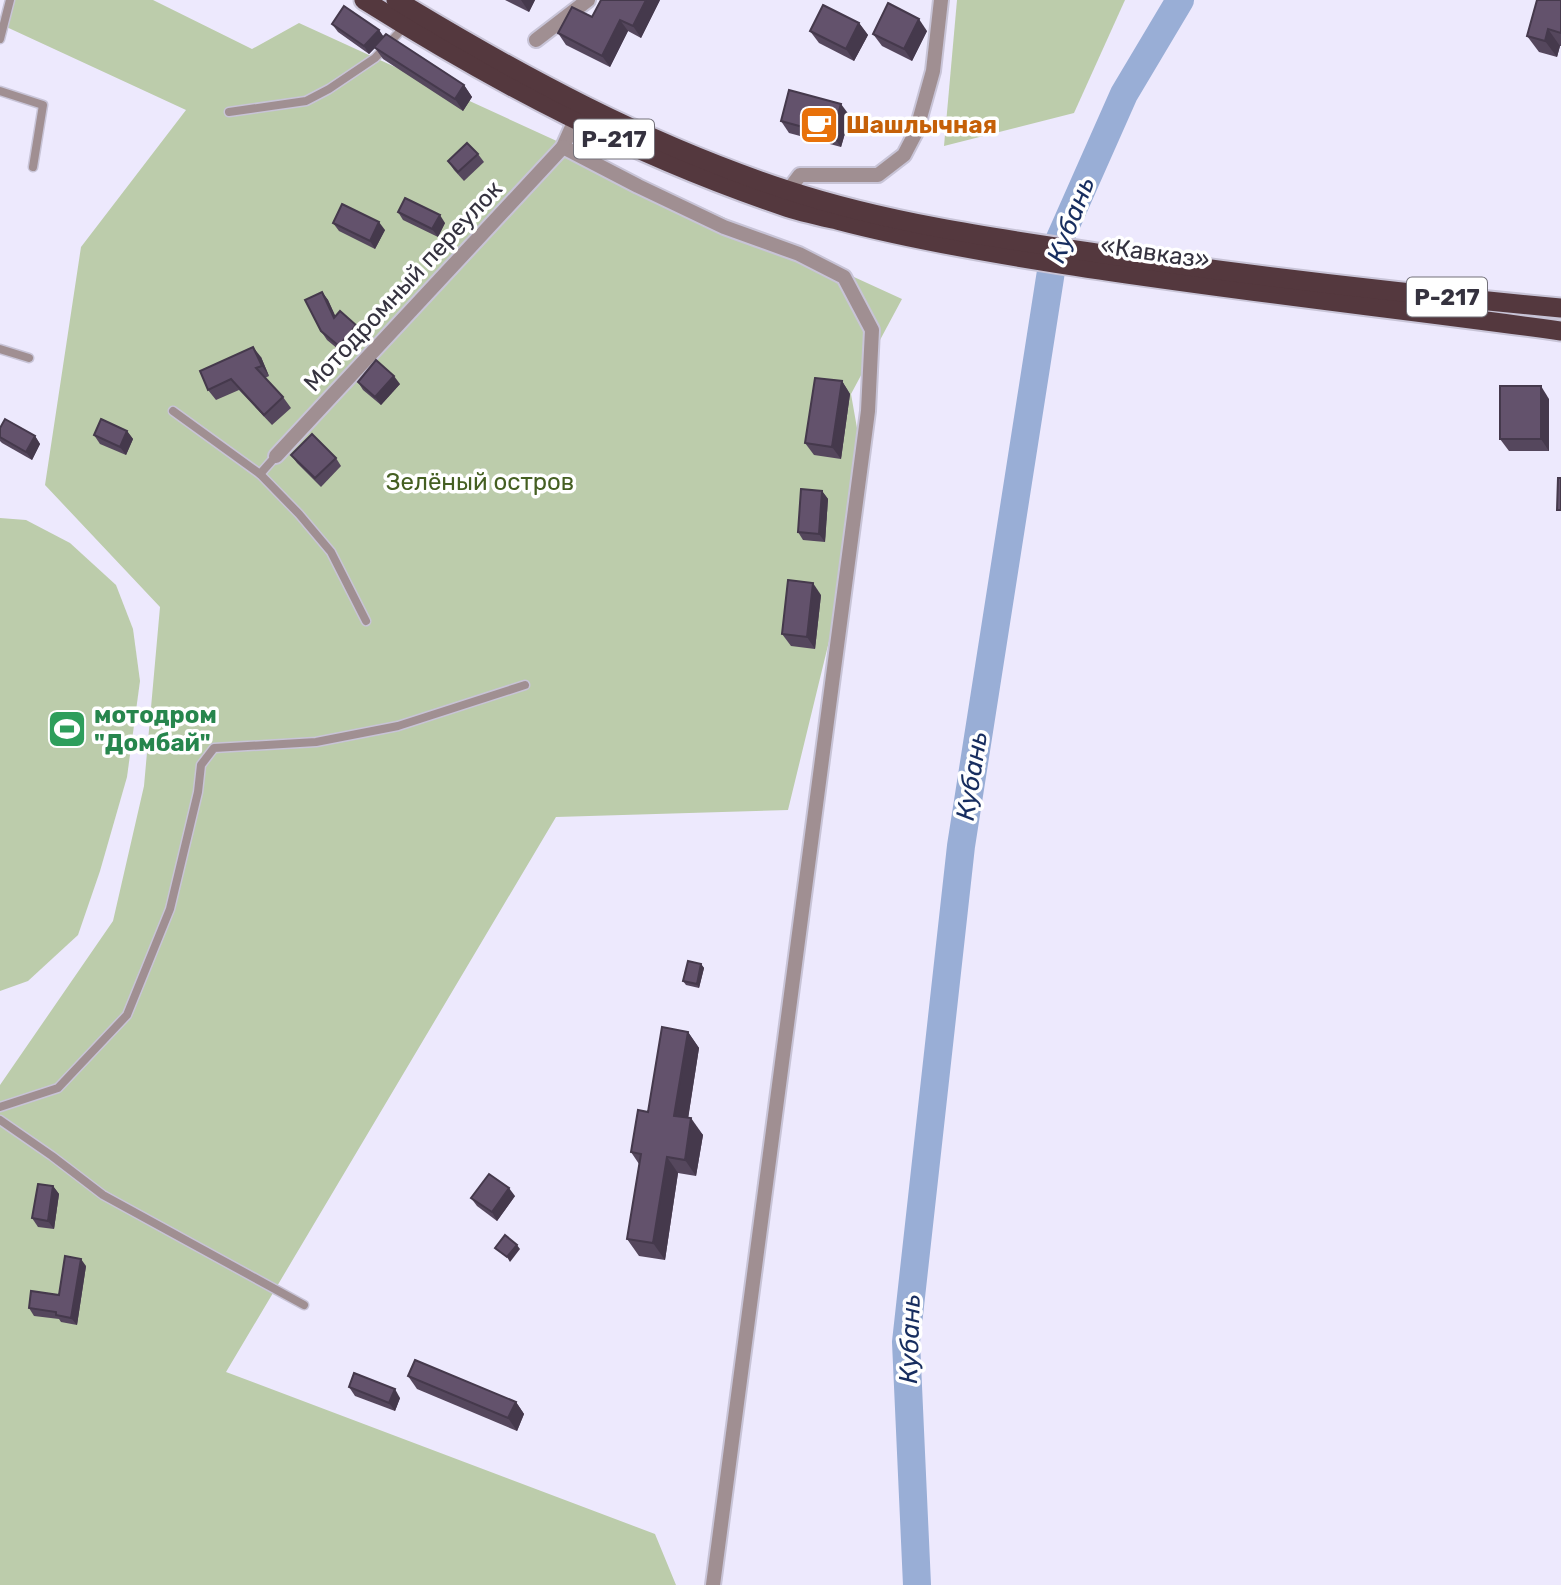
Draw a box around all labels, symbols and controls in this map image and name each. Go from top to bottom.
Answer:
cafe icon: Шашлычная [798,104,840,146]
place label: Шашлычная [846,111,997,139]
road number: Р-217 [574,120,654,158]
water label: Кубань [1041,173,1101,267]
street label: Мотодромный переулок [298,175,508,397]
street label: «Кавказ» [1099,232,1211,274]
road number: Р-217 [1407,278,1487,316]
park label: Зелёный остров [386,468,574,496]
place label: мотодром "Домбай" [94,701,217,757]
sports icon: мотодром "Домбай" [46,708,88,750]
water label: Кубань [950,730,994,822]
water label: Кубань [893,1294,927,1384]

